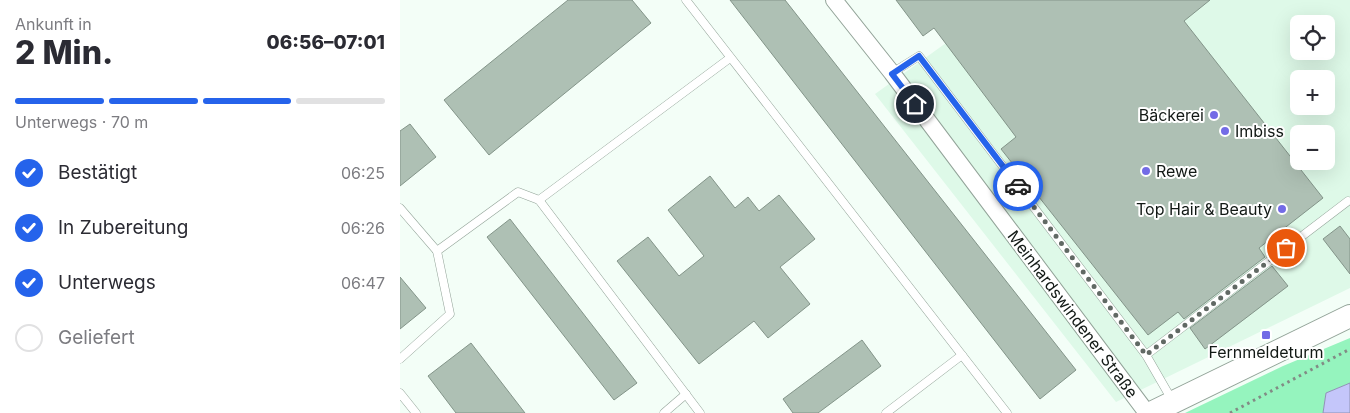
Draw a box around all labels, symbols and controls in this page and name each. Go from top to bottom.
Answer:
text: Ankunft in [15,14,92,34]
map controls [1290,15,1335,170]
button: locate [1290,15,1335,60]
text: 06:56–07:01 [267,31,385,54]
text: 2 Min. [15,33,113,72]
button: + [1290,70,1335,115]
pin [894,83,936,125]
icon: home [901,90,929,118]
place label: Bäckerei [1139,105,1204,125]
marker: Bäckerei [1208,109,1220,121]
text: Unterwegs · 70 m [15,112,148,132]
place label: Imbiss [1235,121,1284,141]
marker: Imbiss [1219,125,1231,137]
button: − [1290,125,1335,170]
icon: check [15,159,43,187]
text: Bestätigt [58,161,137,184]
courier [993,161,1043,211]
place label: Rewe [1156,161,1197,181]
text: 06:25 [341,163,385,183]
marker: Rewe [1140,165,1152,177]
icon: car [1004,172,1032,200]
place label: Top Hair & Beauty [1136,199,1272,219]
marker: Top Hair & Beauty [1276,203,1288,215]
icon: check [15,214,43,242]
text: In Zubereitung [58,216,188,239]
text: 06:26 [341,218,385,238]
street label: Meinhardswindener Straße [1004,226,1142,402]
pin [1265,227,1307,269]
icon: bag [1272,234,1300,262]
icon: check [15,269,43,297]
text: Unterwegs [58,271,156,294]
text: 06:47 [341,273,385,293]
text: Geliefert [58,326,135,349]
marker: Fernmeldeturm [1260,329,1272,341]
place label: Fernmeldeturm [1208,342,1324,362]

